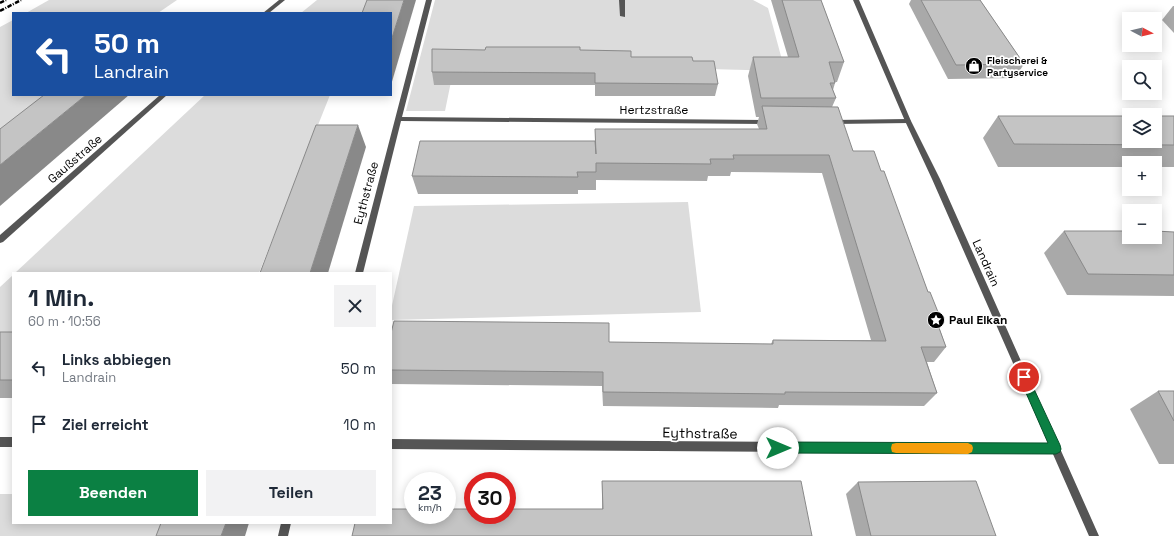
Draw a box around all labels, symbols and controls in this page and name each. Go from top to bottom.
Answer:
north arrow [1122,12,1162,52]
map controls [1122,12,1162,244]
text: 50 m [94,25,160,61]
icon: left [28,28,80,80]
place label: Fleischerei & Partyservice [987,54,1048,79]
shop icon: Fleischerei & Partyservice [964,56,984,76]
text: Landrain [94,60,169,83]
button: search [1122,60,1162,100]
street label: Hertzstraße [620,102,688,118]
button: layers [1122,108,1162,148]
street label: Gaußstraße [44,131,106,187]
button: + [1122,156,1162,196]
street label: Eythstraße [350,160,382,226]
button: − [1122,204,1162,244]
street label: Landrain [969,237,1003,289]
text: 1 Min. [28,282,94,313]
button: close [334,285,376,327]
place icon: Paul Elkan [926,310,946,330]
place label: Paul Elkan [949,312,1007,328]
text: 60 m · 10:56 [28,313,101,330]
text: Links abbiegen [62,350,171,369]
icon: left [28,357,50,379]
text: 50 m [341,359,376,378]
pin [1007,360,1041,394]
icon: arrive [1013,366,1035,388]
text: Landrain [62,369,116,386]
icon: arrive [28,413,50,435]
text: Ziel erreicht [62,415,149,434]
text: 10 m [343,415,376,434]
street label: Eythstraße [662,423,738,443]
position arrow [757,427,799,469]
button: Beenden [28,470,198,516]
button: Teilen [206,470,376,516]
speed limit sign: 30 [464,472,516,524]
text: 23 [418,480,442,506]
text: km/h [418,501,442,514]

